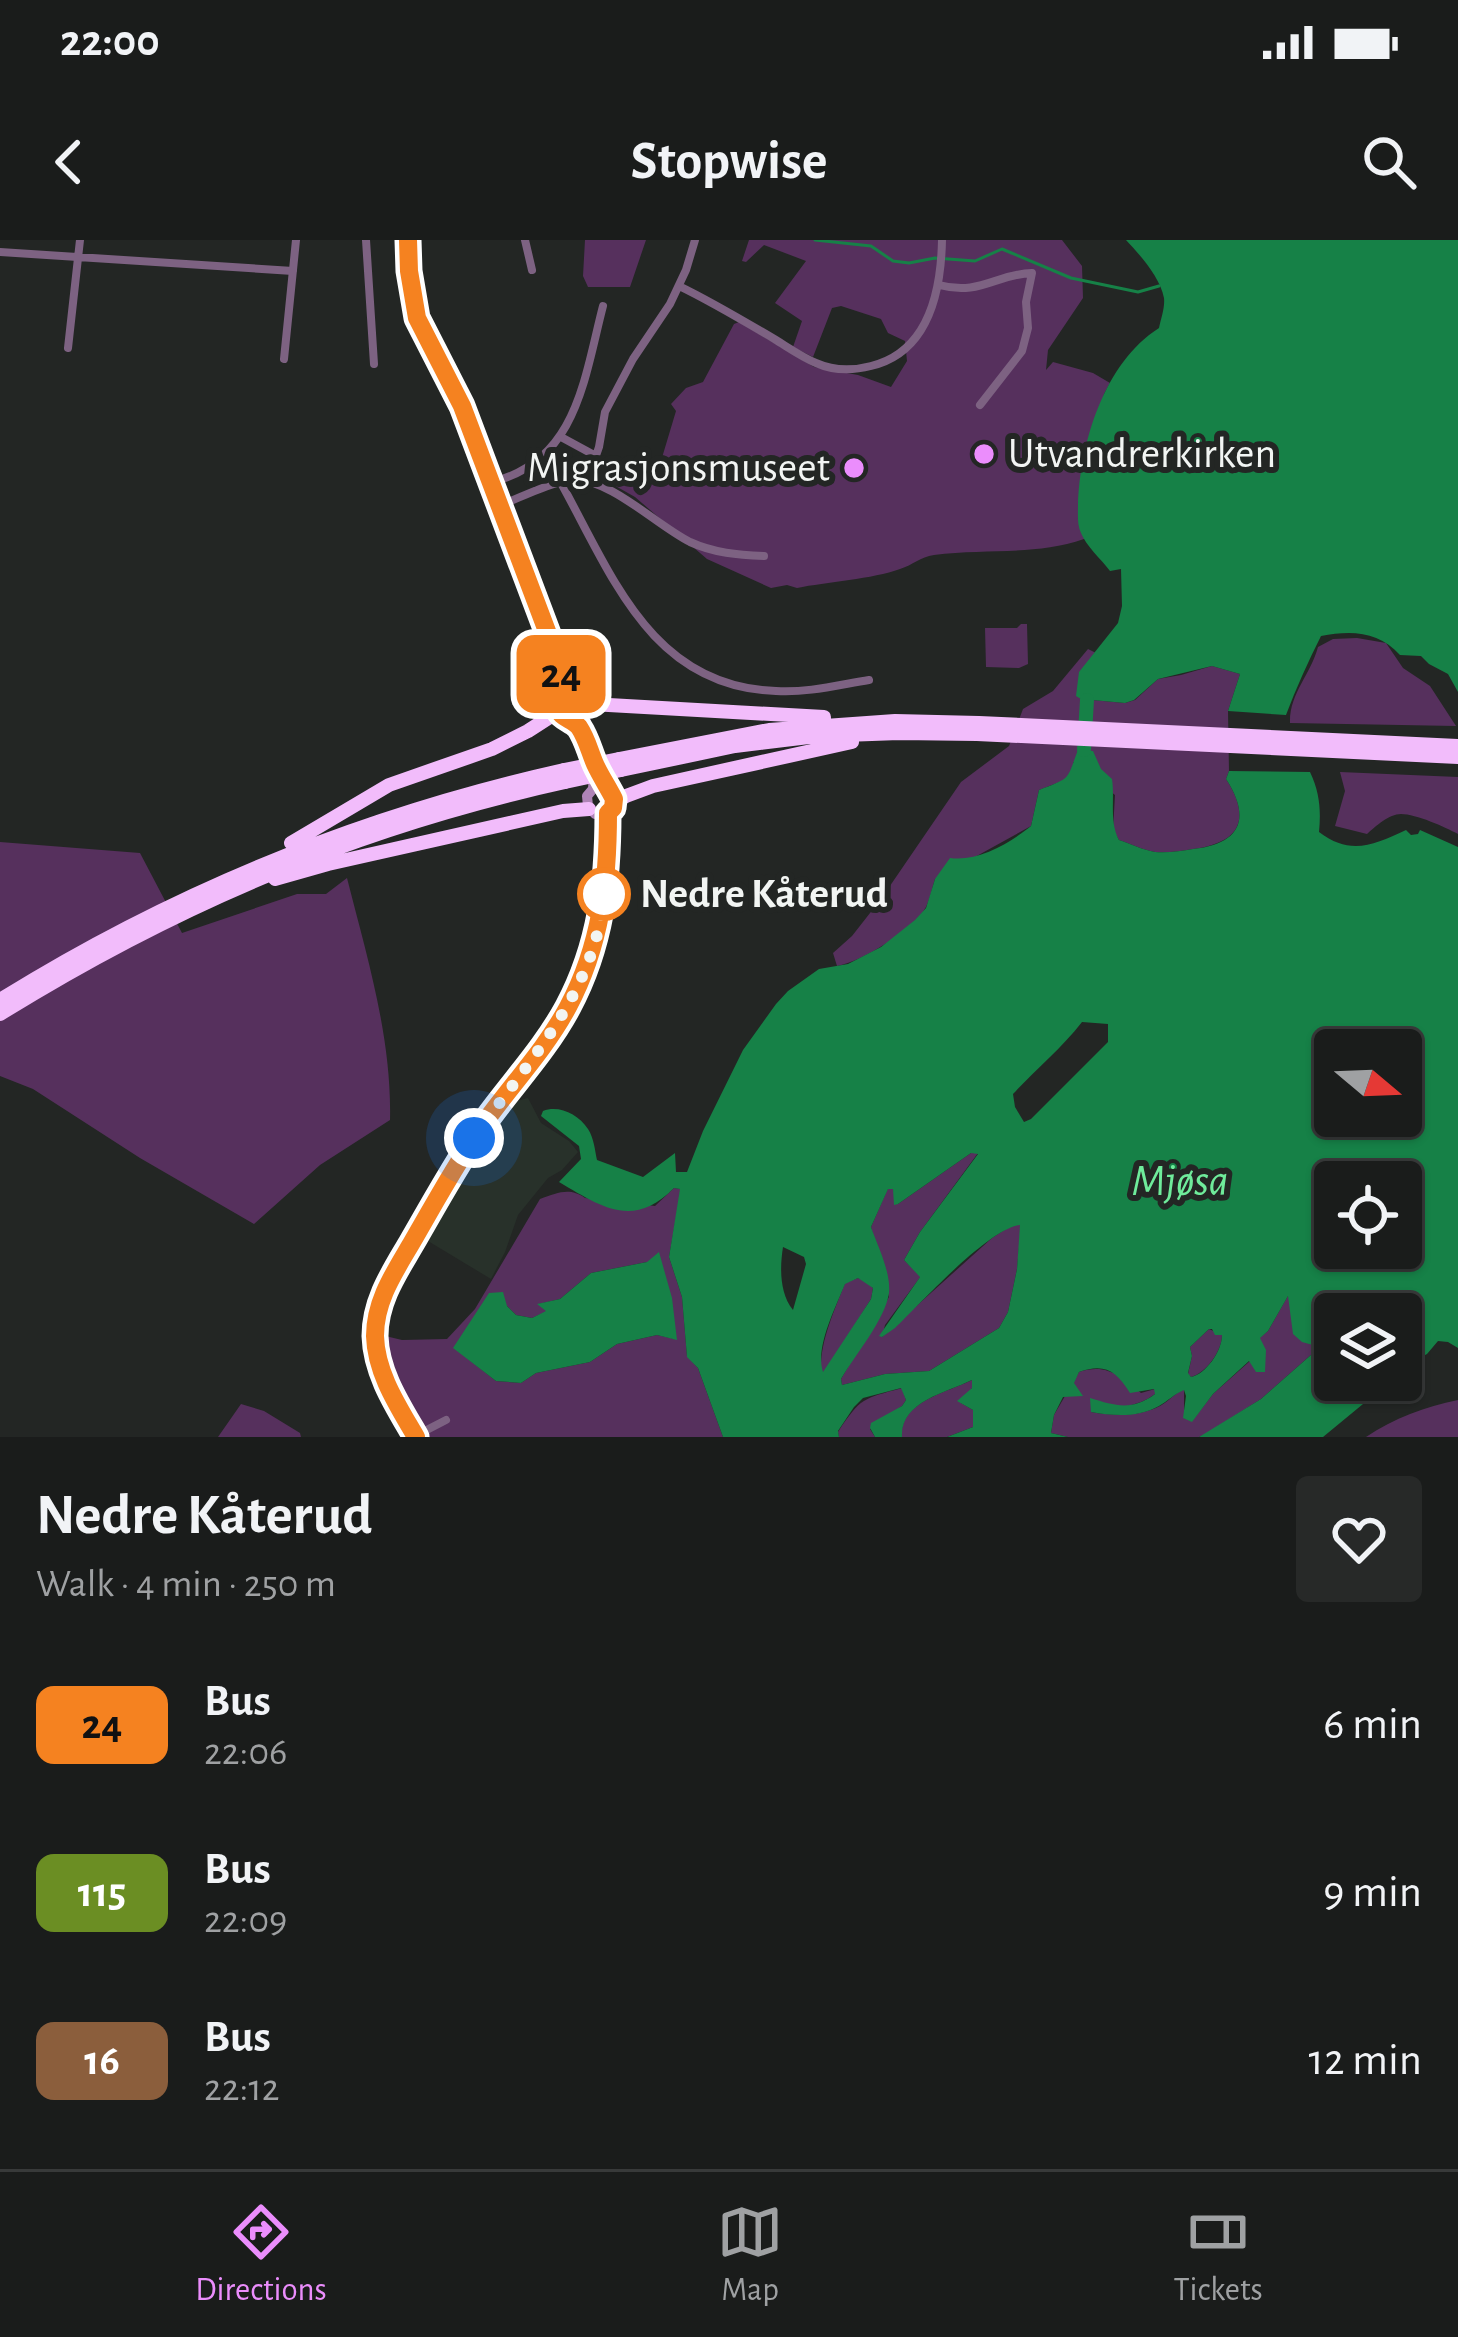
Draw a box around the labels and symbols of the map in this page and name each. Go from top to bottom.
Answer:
place label: Utvandrerkirken [1008,433,1276,475]
marker: Utvandrerkirken [971,441,997,467]
place label: Migrasjonsmuseet [527,447,830,489]
marker: Migrasjonsmuseet [841,455,867,481]
line badge: 24 [507,635,615,713]
marker: Nedre Kåterud [579,869,629,919]
place label: Nedre Kåterud [640,873,888,915]
north arrow [1314,1029,1422,1137]
your location [444,1108,504,1168]
water label: Mjøsa [1132,1159,1228,1204]

